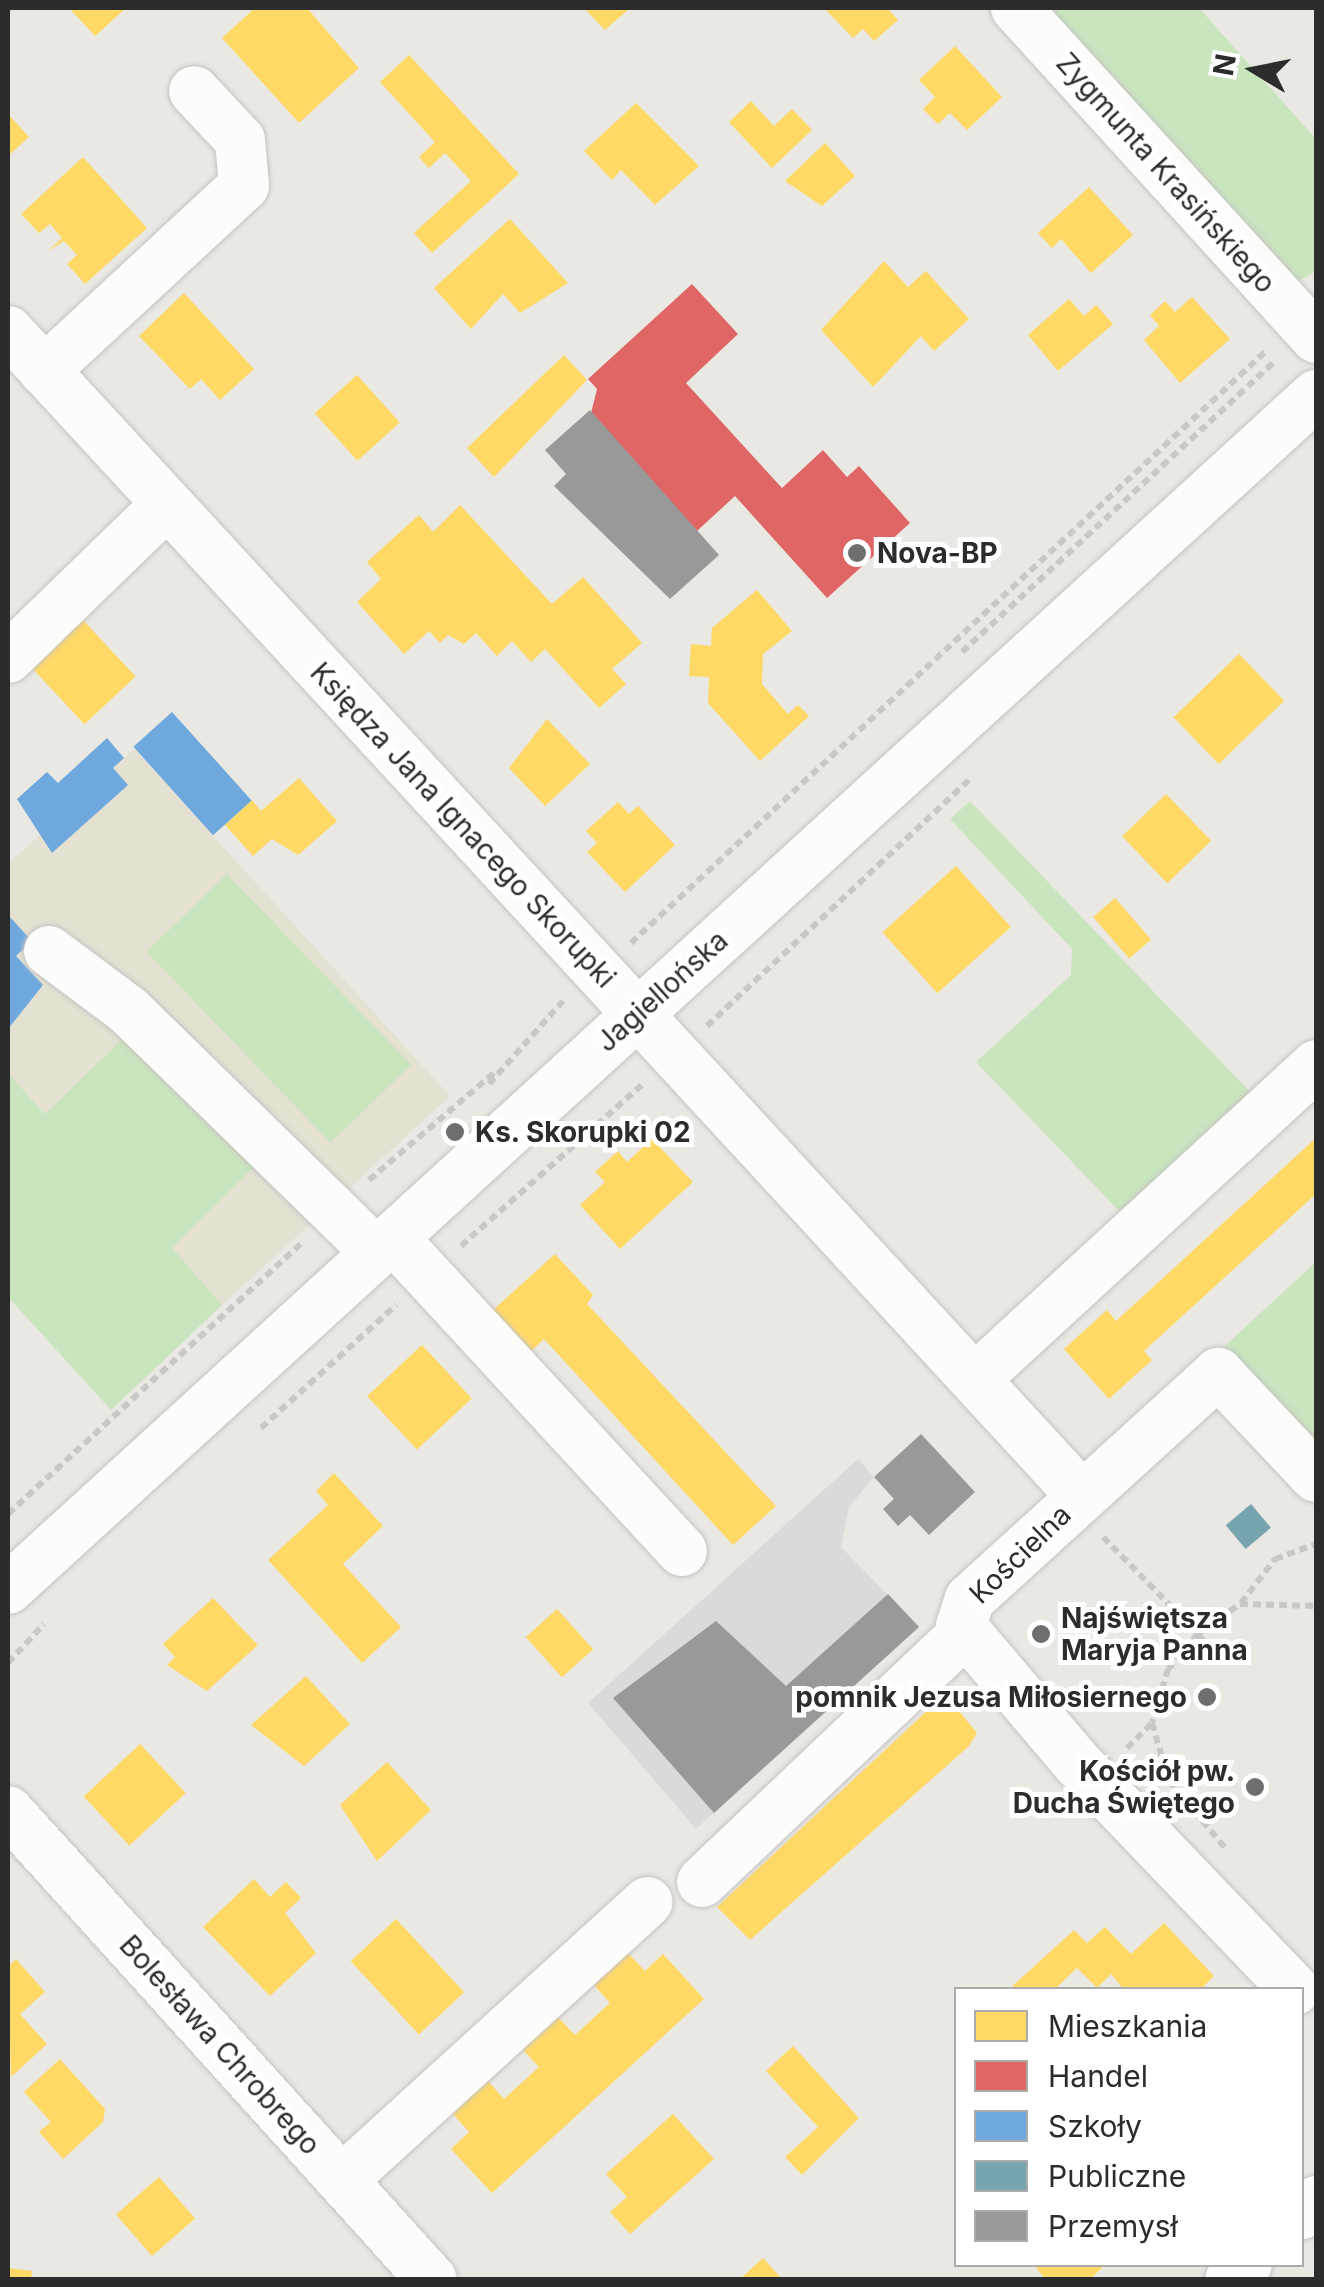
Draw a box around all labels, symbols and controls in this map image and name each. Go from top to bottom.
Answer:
north arrow [1204,20,1304,120]
street label: Zygmunta Krasińskiego [1050,46,1282,300]
text: N [1206,51,1243,78]
place label: Nova-BP [877,536,998,570]
marker: Nova-BP [846,542,868,564]
street label: Księdza Jana Ignacego Skorupki [303,656,623,994]
street label: Jagiellońska [590,923,734,1059]
place label: Ks. Skorupki 02 [475,1115,691,1149]
marker: Ks. Skorupki 02 [444,1121,466,1143]
street label: Kościelna [962,1498,1078,1610]
place label: Najświętsza Maryja Panna [1061,1601,1248,1667]
marker: Najświętsza Maryja Panna [1030,1623,1052,1645]
place label: pomnik Jezusa Miłosiernego [795,1680,1187,1714]
marker: pomnik Jezusa Miłosiernego [1196,1686,1218,1708]
place label: Kościół pw. Ducha Świętego [1013,1754,1235,1820]
marker: Kościół pw. Ducha Świętego [1244,1776,1266,1798]
street label: Bolesława Chrobrego [113,1928,327,2162]
legend [954,1987,1304,2267]
text: Mieszkania [1048,2008,1207,2044]
text: Handel [1048,2058,1148,2094]
text: Szkoły [1048,2108,1142,2144]
text: Publiczne [1048,2158,1186,2194]
text: Przemysł [1048,2208,1178,2244]

